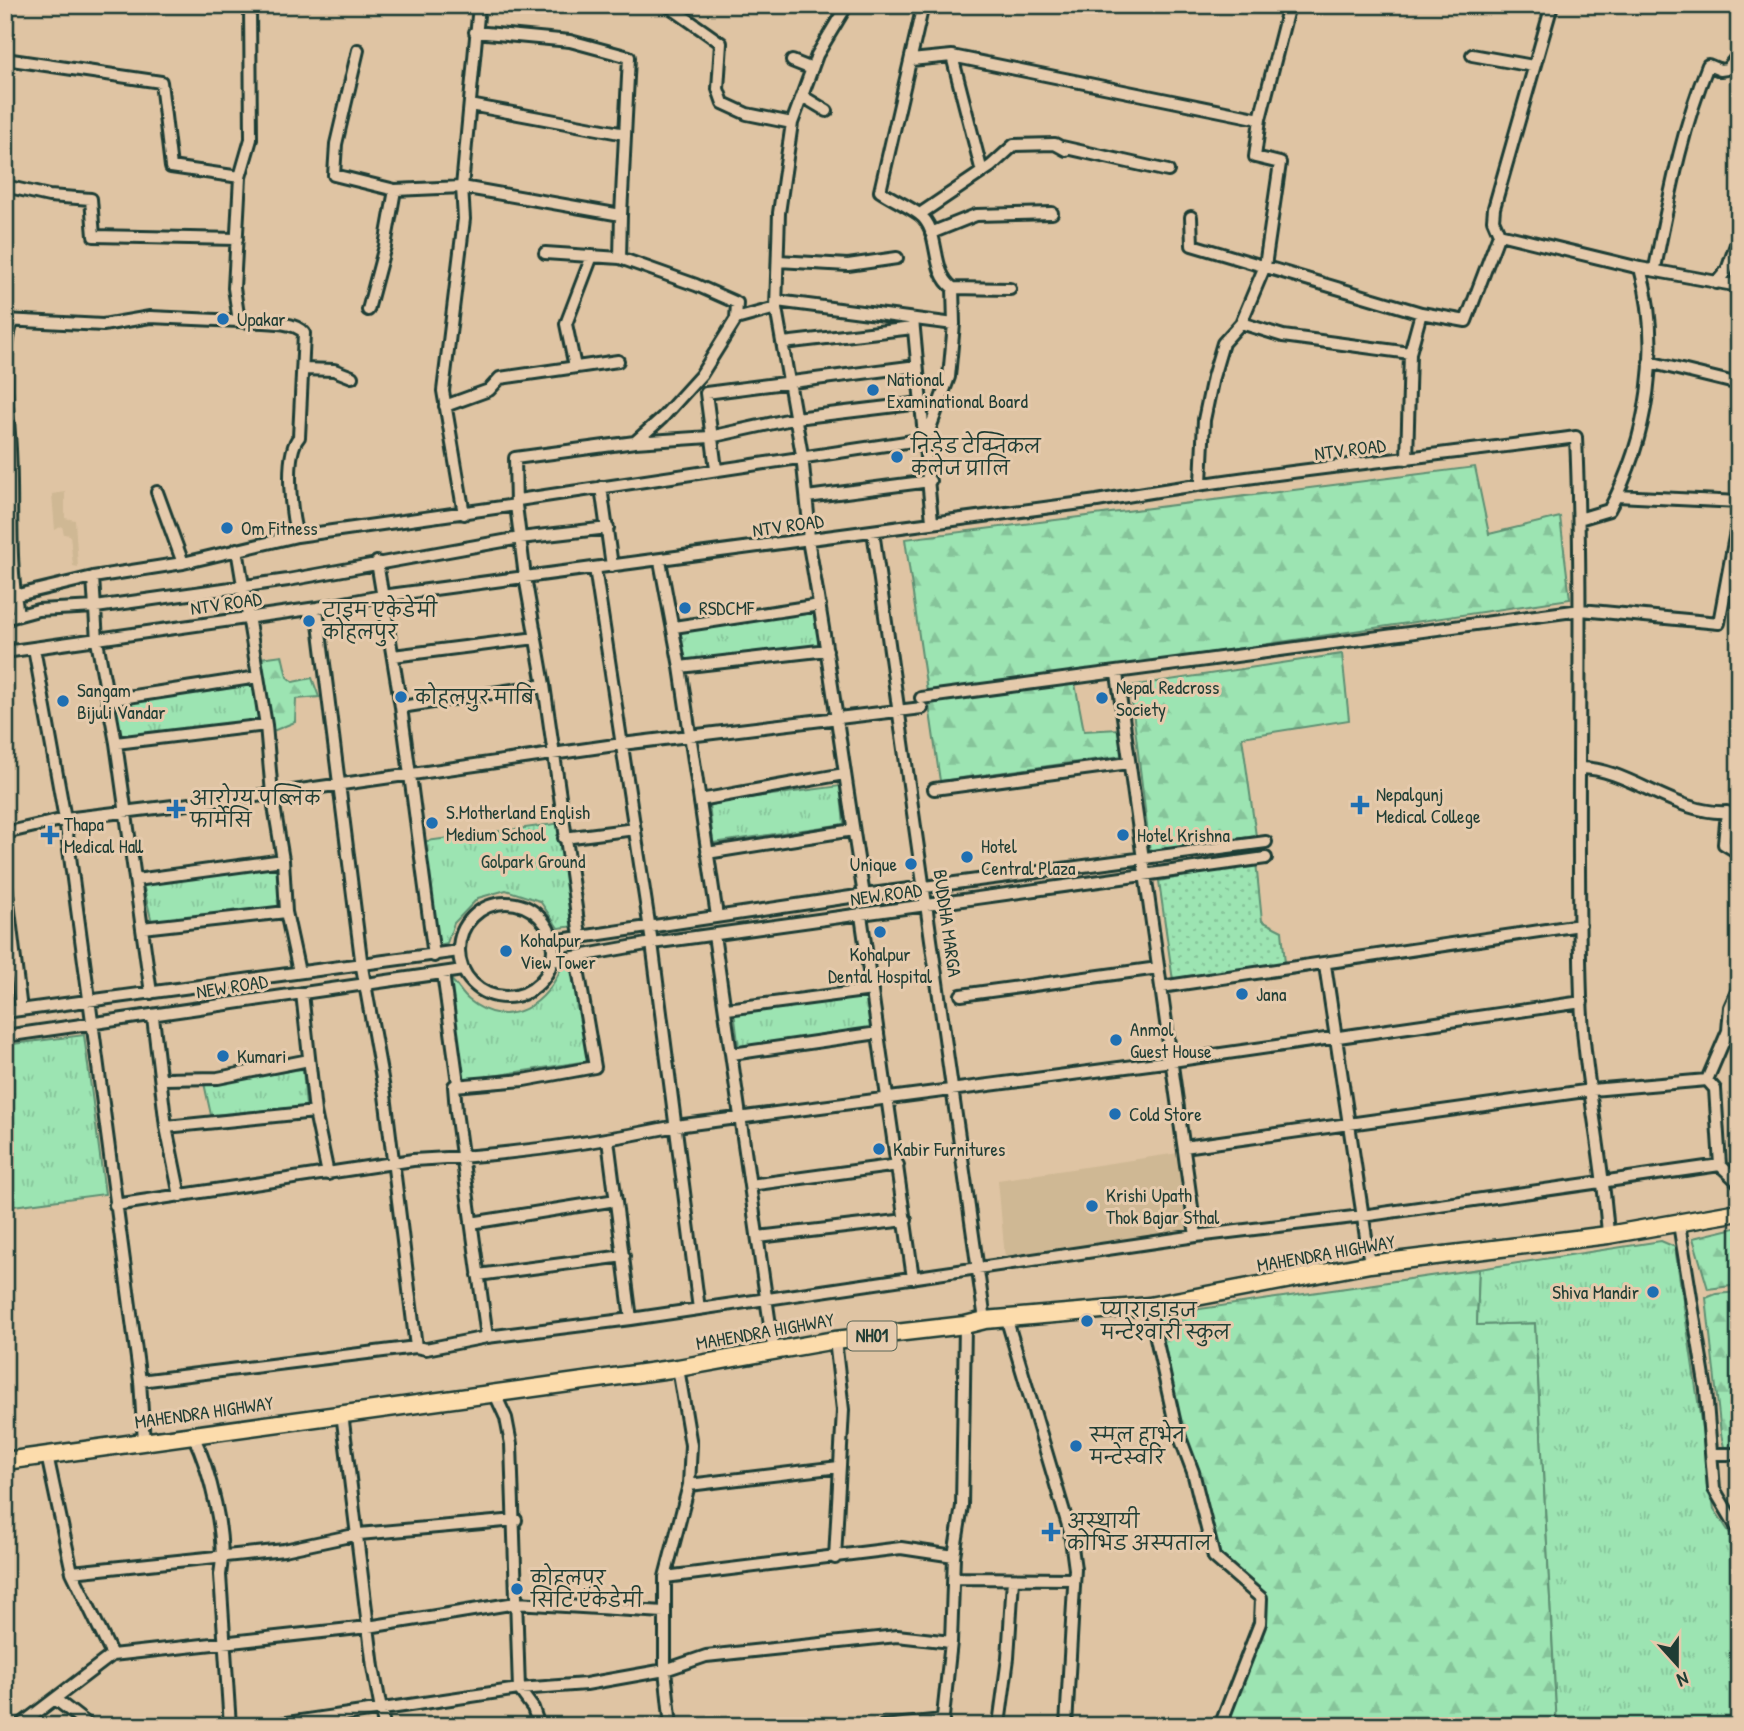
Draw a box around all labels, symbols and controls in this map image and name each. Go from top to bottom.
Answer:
place label: Upakar [237,306,286,332]
marker: Upakar [215,311,231,327]
place label: National Examinational Board [887,366,1029,414]
marker: National Examinational Board [865,382,881,398]
place label: निडेड टेक्निकल कलेज प्रालि [910,430,1042,481]
street label: NTV ROAD [1313,432,1387,466]
marker: निडेड टेक्निकल कलेज प्रालि [889,449,905,465]
street label: NTV ROAD [751,507,825,543]
place label: Om Fitness [241,515,318,541]
marker: Om Fitness [219,520,235,536]
street label: NTV ROAD [189,585,263,621]
place label: टाइम एकेडेमी कोहलपुर [322,594,439,647]
place label: RSDCMF [699,595,755,621]
marker: RSDCMF [677,600,693,616]
marker: टाइम एकेडेमी कोहलपुर [301,613,317,629]
place label: Nepal Redcross Society [1116,674,1219,722]
place label: Sangam Bijuli Vandar [77,677,166,725]
place label: कोहलपुर माबि [414,682,536,712]
marker: कोहलपुर माबि [393,689,409,705]
marker: Nepal Redcross Society [1094,690,1110,706]
marker: Sangam Bijuli Vandar [55,693,71,709]
place label: Nepalgunj Medical College [1376,781,1481,829]
place label: आरोग्य पब्लिक फार्मेसि [189,783,322,833]
marker: Nepalgunj Medical College [1350,795,1370,815]
place label: S.Motherland English Medium School [446,799,590,847]
marker: आरोग्य पब्लिक फार्मेसि [168,801,184,817]
place label: Thapa Medical Hall [64,811,144,859]
marker: S.Motherland English Medium School [424,815,440,831]
place label: Hotel Krishna [1137,822,1230,848]
marker: Thapa Medical Hall [42,827,58,843]
marker: Hotel Krishna [1115,827,1131,843]
place label: Hotel Central Plaza [981,833,1076,881]
park label: Golpark Ground [481,848,586,874]
marker: Hotel Central Plaza [959,849,975,865]
place label: Unique [850,851,897,877]
marker: Unique [903,856,919,872]
street label: BUDDHA MARGA [928,868,968,978]
street label: NEW ROAD [849,876,923,912]
marker: Kohalpur Dental Hospital [872,924,888,940]
place label: Kohalpur View Tower [520,927,597,975]
place label: Kohalpur Dental Hospital [828,941,933,989]
marker: Kohalpur View Tower [498,943,514,959]
street label: NEW ROAD [194,968,270,1004]
place label: Jana [1256,981,1287,1007]
marker: Jana [1234,986,1250,1002]
place label: Anmol Guest House [1130,1016,1212,1064]
marker: Anmol Guest House [1108,1032,1124,1048]
place label: Kumari [237,1043,286,1069]
marker: Kumari [215,1048,231,1064]
place label: Cold Store [1129,1101,1202,1127]
marker: Cold Store [1107,1106,1123,1122]
place label: Kabir Furnitures [893,1136,1005,1162]
marker: Kabir Furnitures [871,1141,887,1157]
place label: Krishi Upath Thok Bajar Sthal [1106,1182,1220,1230]
marker: Krishi Upath Thok Bajar Sthal [1084,1198,1100,1214]
street label: MAHENDRA HIGHWAY [1255,1228,1398,1278]
place label: Shiva Mandir [1552,1279,1640,1305]
marker: Shiva Mandir [1645,1284,1661,1300]
place label: प्याराडाइज मन्टेश्वारी स्कुल [1100,1297,1232,1347]
street label: MAHENDRA HIGHWAY [694,1306,837,1356]
marker: प्याराडाइज मन्टेश्वारी स्कुल [1079,1313,1095,1329]
road number: NH01 [848,1322,896,1350]
street label: MAHENDRA HIGHWAY [133,1389,276,1435]
place label: स्मल हाभेन मन्टेस्वरि [1089,1419,1187,1470]
marker: स्मल हाभेन मन्टेस्वरि [1068,1438,1084,1454]
place label: अस्थायी कोभिड अस्पताल [1066,1506,1213,1556]
marker: अस्थायी कोभिड अस्पताल [1041,1522,1061,1542]
place label: कोहलपुर सिटि एकेडेमी [530,1563,644,1613]
marker: कोहलपुर सिटि एकेडेमी [509,1581,525,1597]
north arrow [1642,1630,1712,1700]
text: N [1674,1666,1692,1694]

